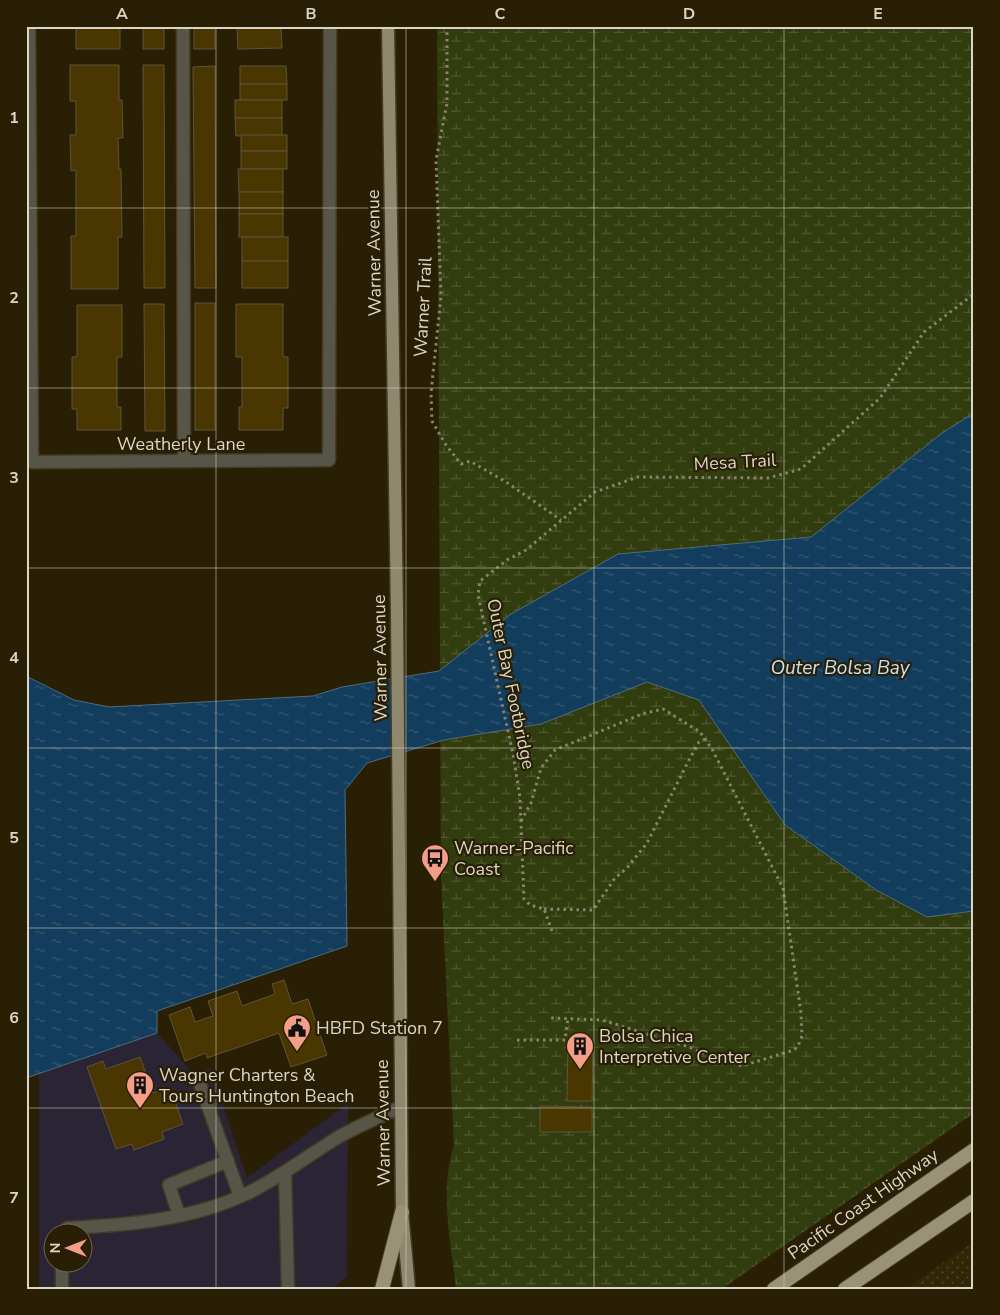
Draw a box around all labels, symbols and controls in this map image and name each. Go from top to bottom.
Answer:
text: A [116,3,128,25]
text: B [305,3,317,25]
text: C [495,3,506,25]
text: D [683,3,695,25]
text: E [873,3,883,25]
text: 1 [9,107,19,129]
street label: Warner Avenue [361,189,387,317]
street label: Warner Trail [408,256,438,358]
text: 2 [9,287,19,309]
street label: Weatherly Lane [117,432,245,456]
street label: Mesa Trail [693,448,778,476]
text: 3 [9,467,19,489]
street label: Warner Avenue [367,594,393,722]
street label: Outer Bay Footbridge [481,597,541,771]
text: 4 [9,647,19,669]
water label: Outer Bolsa Bay [770,655,911,681]
text: 5 [9,827,19,849]
place label: Warner-Pacific Coast [454,836,574,881]
bus stop icon: Warner-Pacific Coast [420,843,450,882]
text: 6 [9,1007,19,1029]
public building icon: HBFD Station 7 [282,1013,312,1052]
place label: HBFD Station 7 [316,1016,443,1040]
place label: Bolsa Chica Interpretive Center [599,1024,750,1069]
building icon: Bolsa Chica Interpretive Center [565,1031,595,1070]
street label: Warner Avenue [370,1059,396,1187]
place label: Wagner Charters & Tours Huntington Beach [159,1063,354,1108]
building icon: Wagner Charters & Tours Huntington Beach [125,1070,155,1109]
street label: Pacific Coast Highway [783,1142,944,1265]
text: 7 [9,1187,19,1209]
north arrow [42,1222,92,1272]
text: N [46,1243,65,1253]

